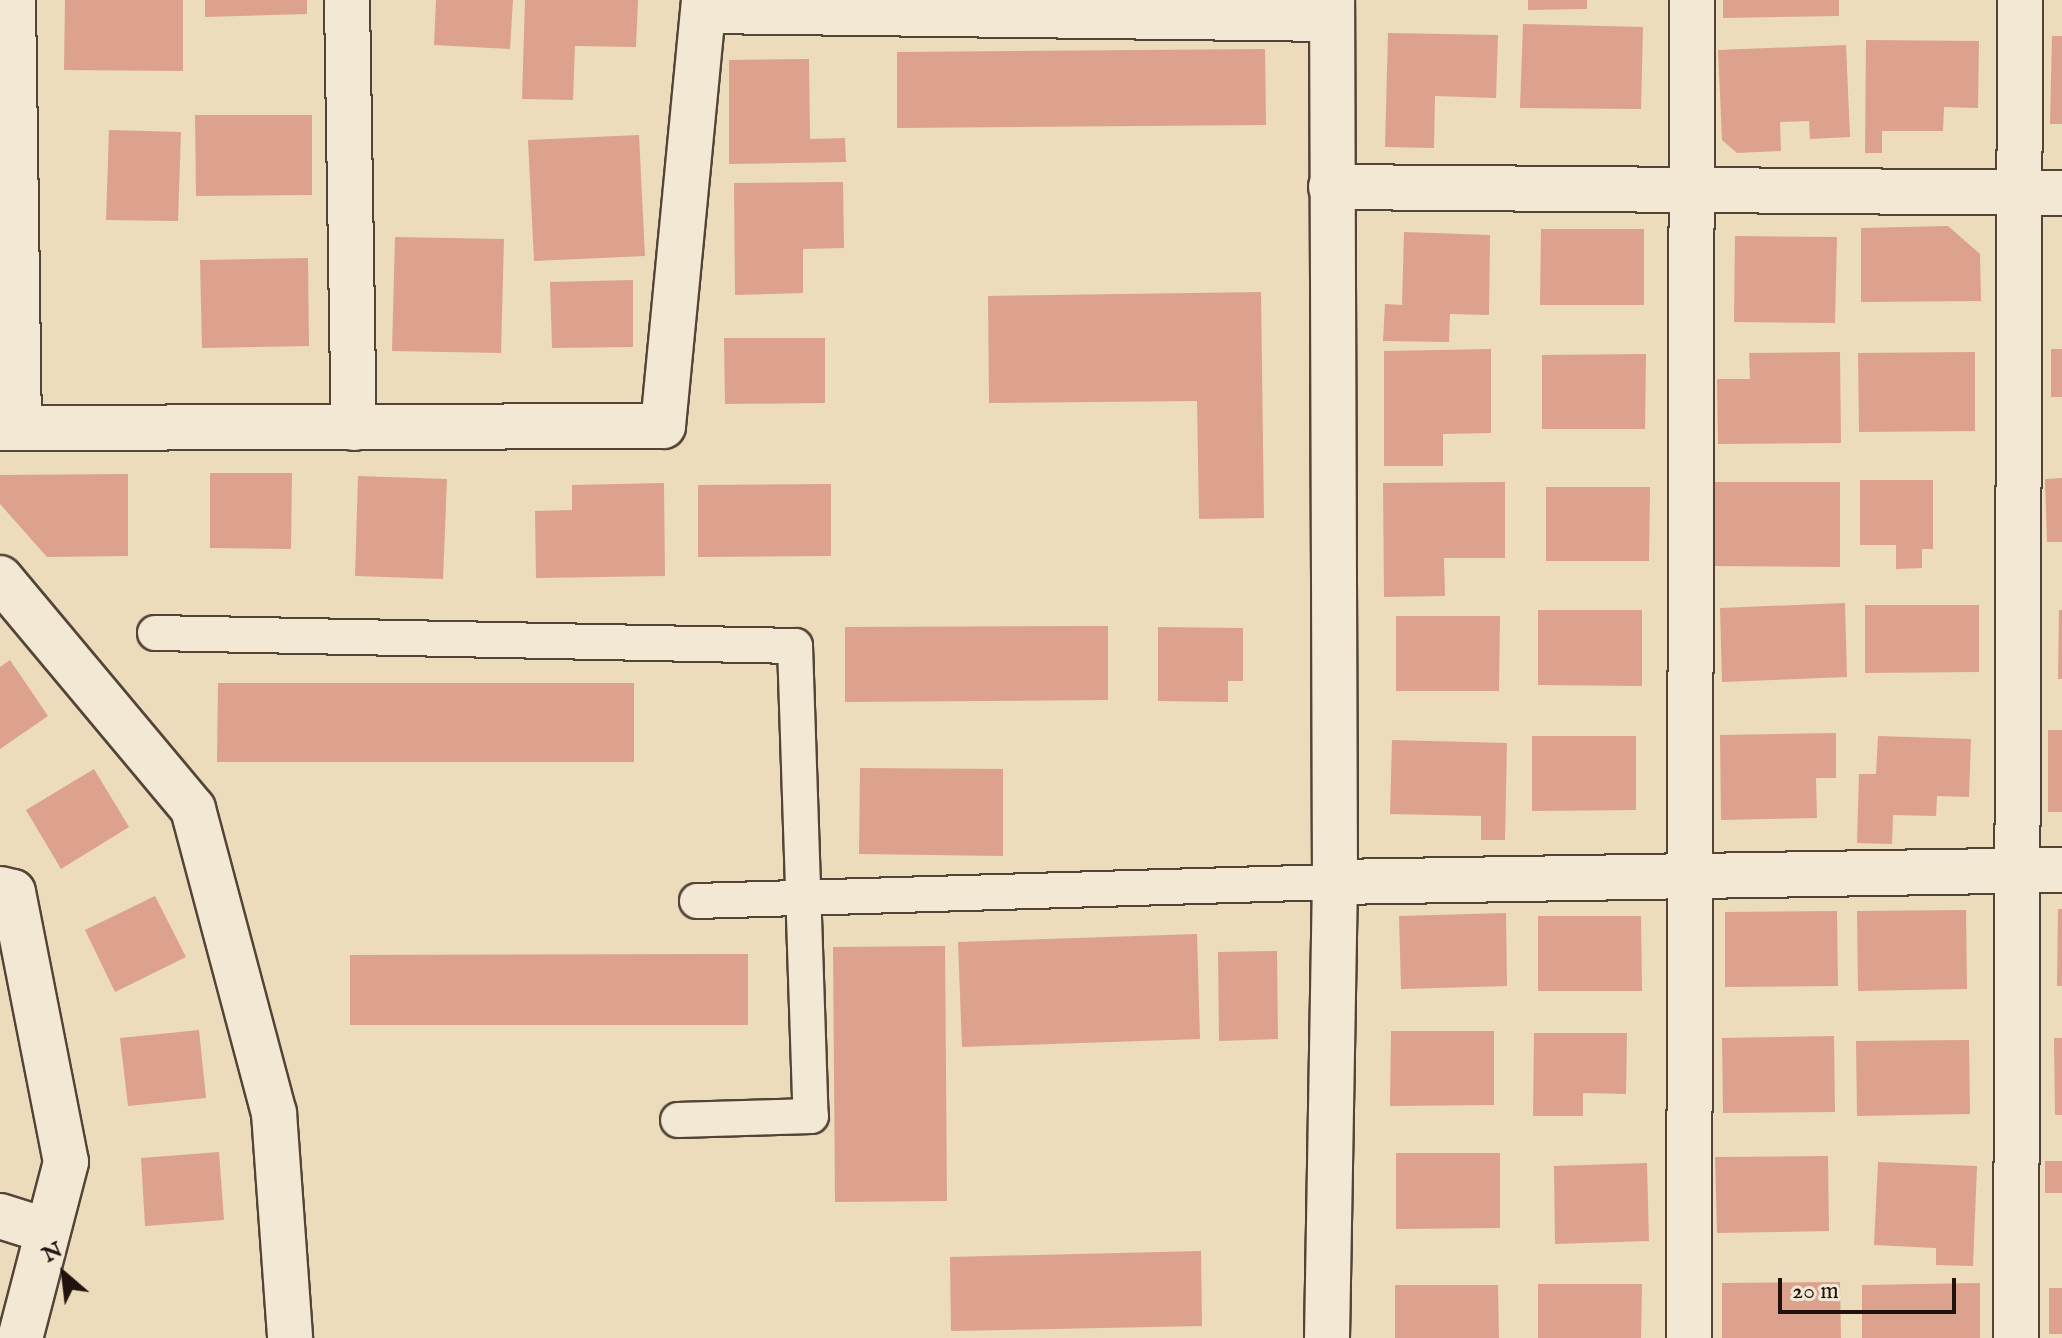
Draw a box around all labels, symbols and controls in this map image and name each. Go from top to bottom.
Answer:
north arrow [24,1234,104,1314]
text: N [38,1236,68,1270]
scale bar [1782,1262,1960,1312]
text: 20 m [1792,1276,1839,1307]

